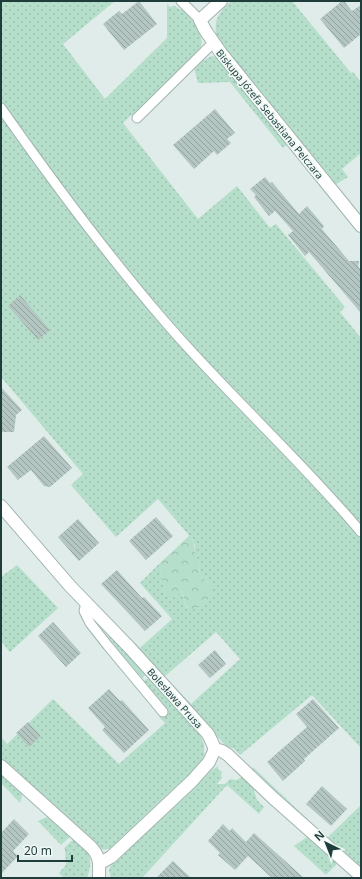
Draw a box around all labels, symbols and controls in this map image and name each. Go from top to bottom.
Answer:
street label: Biskupa Józefa Sebastiana Pelczara [213,46,327,182]
street label: Bolesława Prusa [144,665,206,731]
north arrow [306,823,346,863]
text: N [310,827,327,844]
scale bar [18,837,72,863]
text: 20 m [24,842,52,859]

